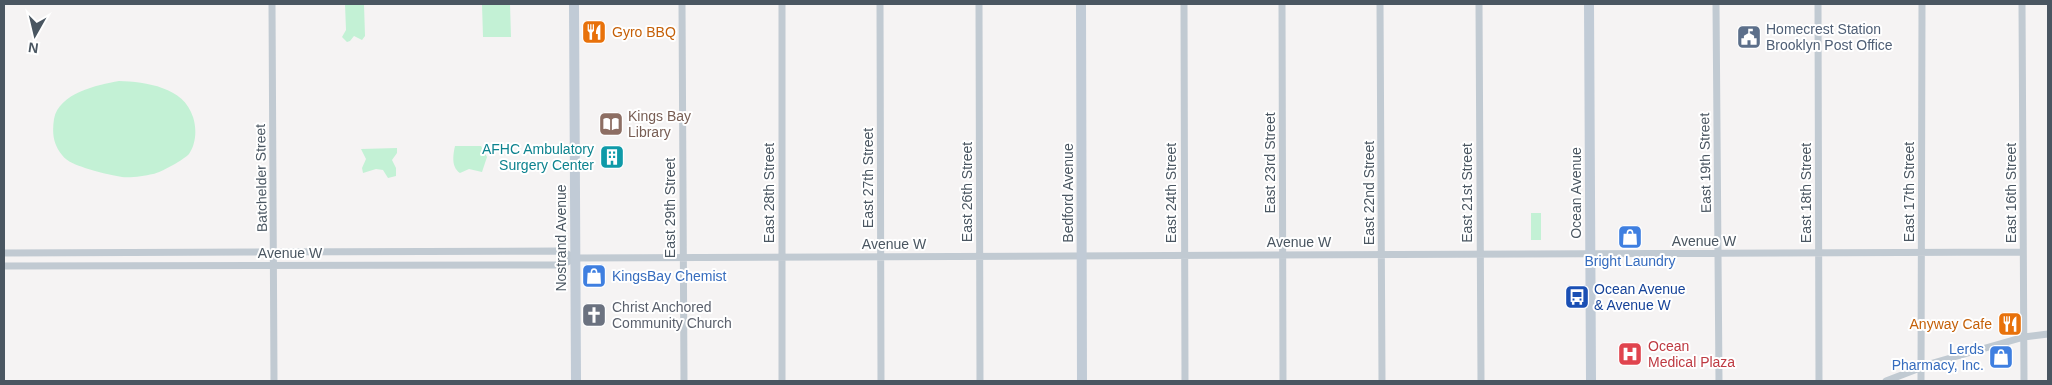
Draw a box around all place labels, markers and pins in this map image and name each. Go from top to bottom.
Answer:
restaurant icon: Gyro BBQ [581,19,607,45]
place label: Homecrest Station Brooklyn Post Office [1766,21,1893,53]
place label: Gyro BBQ [612,24,676,40]
public building icon: Homecrest Station Brooklyn Post Office [1736,24,1762,50]
place label: Kings Bay Library [628,108,691,140]
library icon: Kings Bay Library [598,111,624,137]
place label: AFHC Ambulatory Surgery Center [482,141,594,173]
building icon: AFHC Ambulatory Surgery Center [599,144,625,170]
shop icon: Bright Laundry [1617,224,1643,250]
place label: Bright Laundry [1584,253,1676,269]
shop icon: KingsBay Chemist [581,263,607,289]
place label: KingsBay Chemist [612,268,726,284]
place label: Ocean Avenue & Avenue W [1594,281,1686,313]
bus stop icon: Ocean Avenue & Avenue W [1564,284,1590,310]
place label: Christ Anchored Community Church [612,299,732,331]
church icon: Christ Anchored Community Church [581,302,607,328]
restaurant icon: Anyway Cafe [1997,311,2023,337]
place label: Anyway Cafe [1910,316,1992,332]
place label: Ocean Medical Plaza [1648,338,1735,370]
hospital icon: Ocean Medical Plaza [1617,341,1643,367]
place label: Lerds Pharmacy, Inc. [1892,341,1984,373]
shop icon: Lerds Pharmacy, Inc. [1988,344,2014,370]

